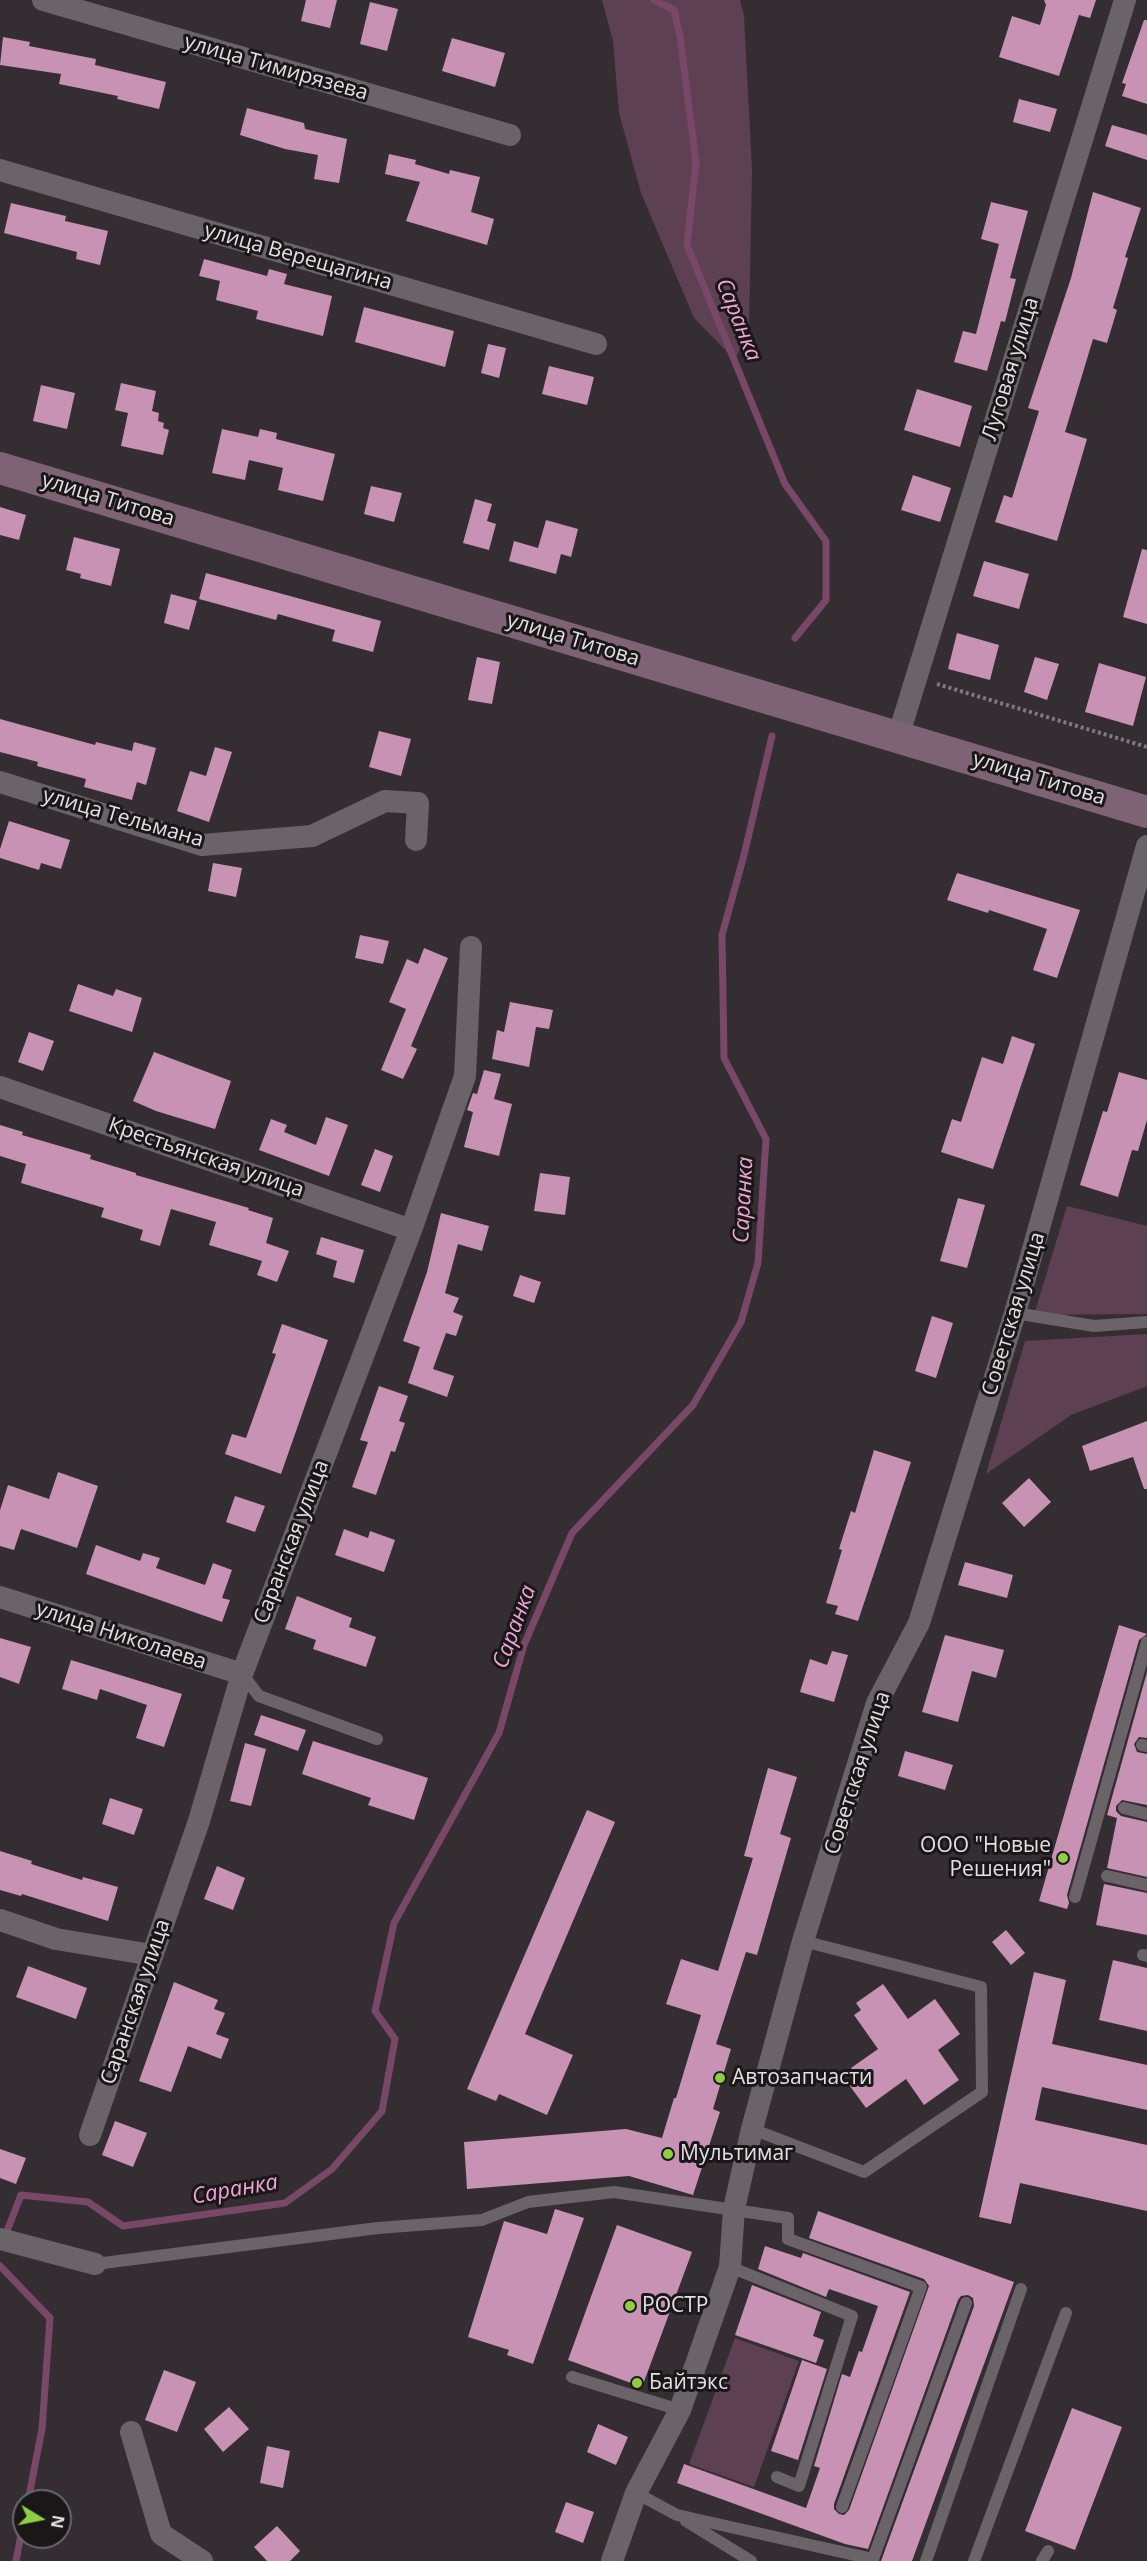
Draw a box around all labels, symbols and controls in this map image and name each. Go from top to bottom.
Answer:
street label: улица Тимирязева [181,30,371,106]
street label: улица Верещагина [201,218,395,296]
water label: Саранка [710,275,766,365]
street label: Луговая улица [977,294,1045,444]
street label: улица Титова [39,468,177,532]
street label: улица Титова [504,608,642,672]
street label: улица Титова [970,747,1108,811]
street label: улица Тельмана [40,783,206,853]
street label: Крестьянская улица [105,1113,307,1203]
water label: Саранка [729,1156,759,1244]
street label: Советская улица [977,1229,1051,1399]
street label: Саранская улица [249,1457,335,1627]
water label: Саранка [488,1582,542,1672]
street label: улица Николаева [33,1597,209,1675]
street label: Советская улица [820,1688,896,1858]
place label: ООО "Новые Решения" [920,1833,1051,1883]
marker: ООО "Новые Решения" [1056,1851,1070,1865]
street label: Саранская улица [96,1916,176,2088]
place label: Автозапчасти [732,2065,872,2091]
marker: Автозапчасти [713,2071,727,2085]
place label: Мультимаг [680,2141,793,2167]
marker: Мультимаг [661,2147,675,2161]
water label: Саранка [190,2169,280,2211]
place label: РОСТР [642,2293,708,2319]
marker: РОСТР [623,2299,637,2313]
place label: Байтэкс [649,2370,728,2396]
marker: Байтэкс [630,2376,644,2390]
north arrow [12,2489,72,2549]
text: N [46,2513,70,2530]

